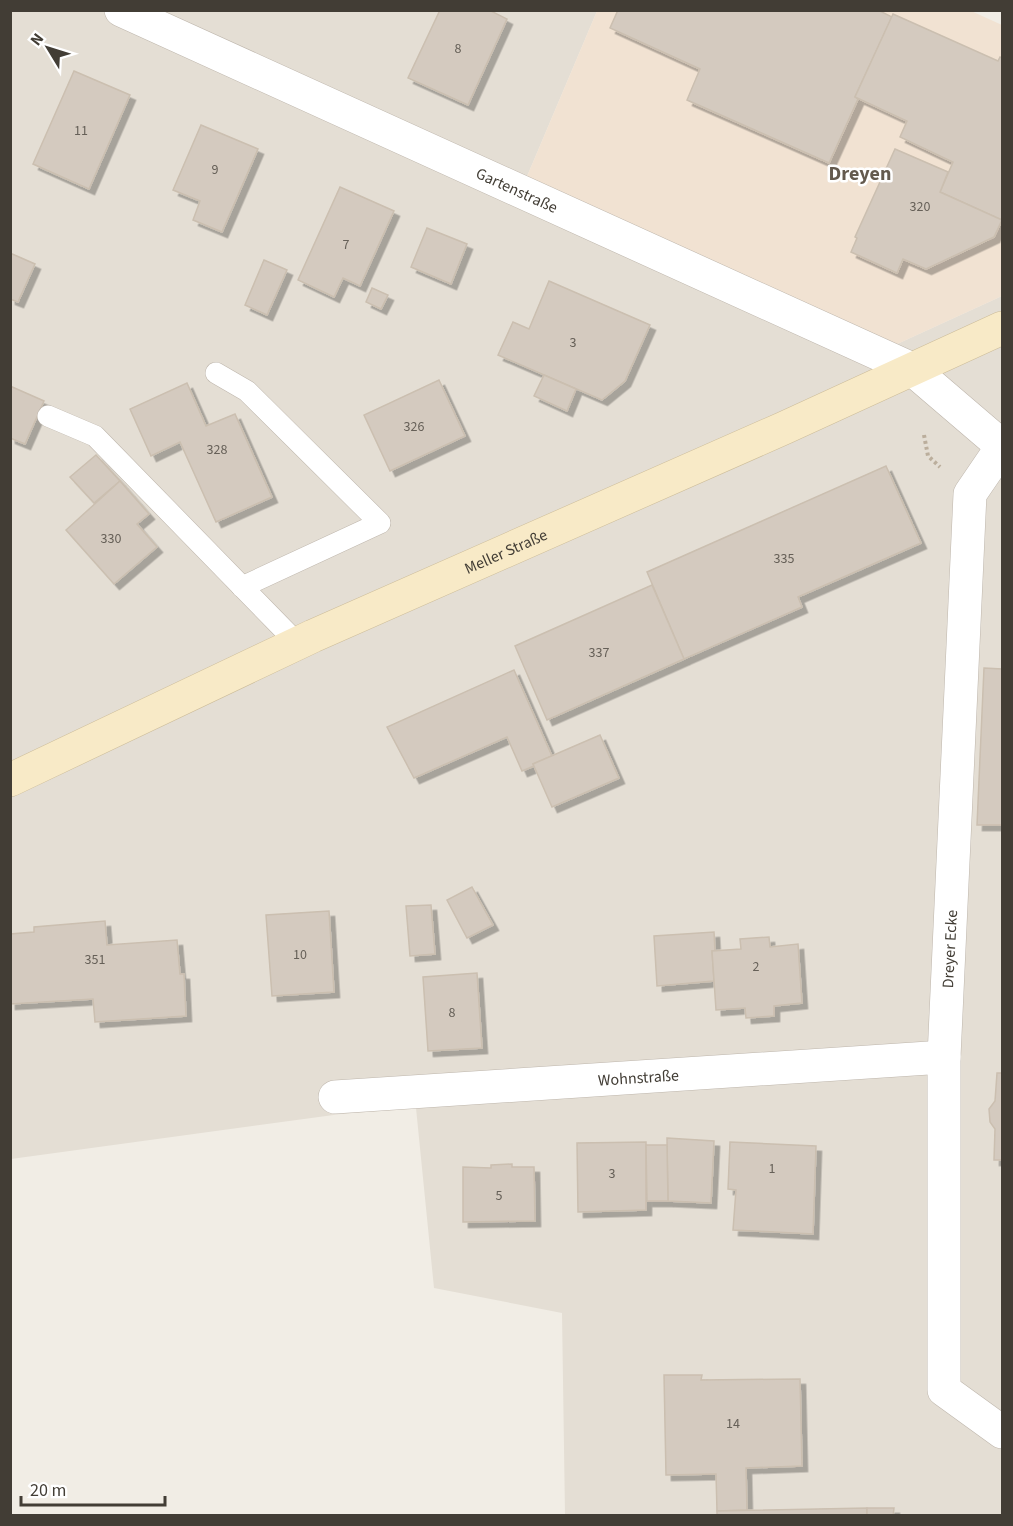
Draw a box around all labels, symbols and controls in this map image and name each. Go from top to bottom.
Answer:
north arrow [18,18,78,78]
text: N [25,28,49,50]
house number: 8 [455,39,462,59]
house number: 11 [74,121,88,141]
house number: 9 [212,160,219,180]
district label: Dreyen [829,160,891,188]
street label: Gartenstraße [472,163,561,219]
house number: 320 [910,197,930,217]
house number: 7 [343,235,350,255]
house number: 3 [570,333,577,353]
house number: 326 [404,417,424,437]
house number: 328 [207,440,227,460]
street label: Meller Straße [461,524,551,580]
house number: 330 [101,529,121,549]
house number: 335 [774,549,794,569]
house number: 337 [589,643,609,663]
street label: Dreyer Ecke [937,909,963,989]
house number: 10 [293,945,307,965]
house number: 351 [85,950,105,970]
house number: 2 [753,957,760,977]
house number: 8 [449,1003,456,1023]
street label: Wohnstraße [597,1064,680,1092]
house number: 1 [769,1159,776,1179]
house number: 3 [609,1164,616,1184]
house number: 5 [496,1186,503,1206]
house number: 14 [726,1414,740,1434]
scale bar [21,1469,165,1507]
text: 20 m [30,1478,66,1503]

